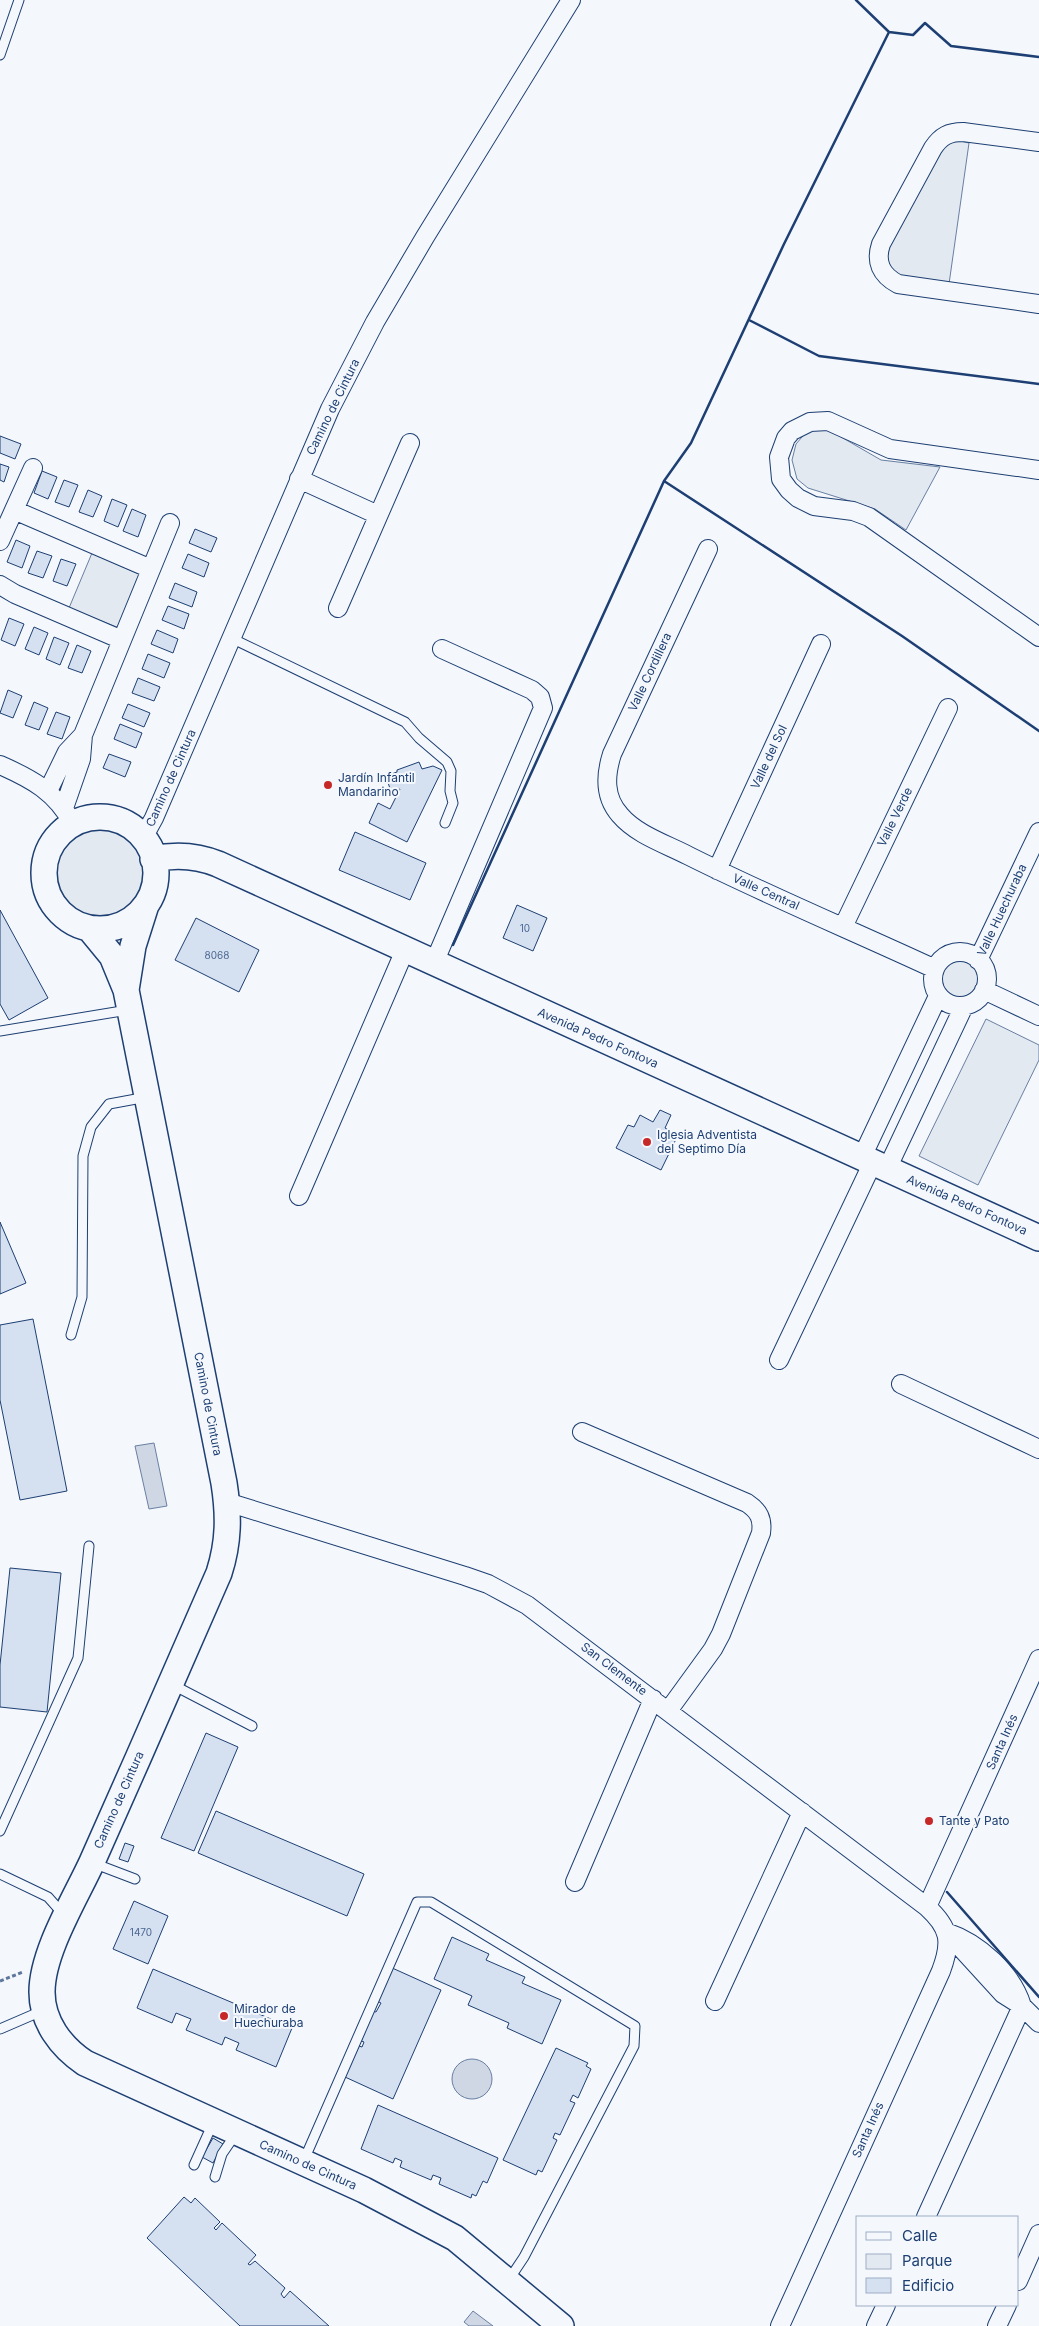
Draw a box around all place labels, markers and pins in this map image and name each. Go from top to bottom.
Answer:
place label: Jardín Infantil Mandarino [338,770,415,799]
marker: Jardín Infantil Mandarino [322,779,334,791]
place label: Iglesia Adventista del Septimo Día [657,1127,757,1156]
marker: Iglesia Adventista del Septimo Día [641,1136,653,1148]
place label: Tante y Pato [939,1813,1009,1828]
marker: Tante y Pato [923,1815,935,1827]
place label: Mirador de Huechuraba [234,2001,304,2030]
marker: Mirador de Huechuraba [218,2010,230,2022]

